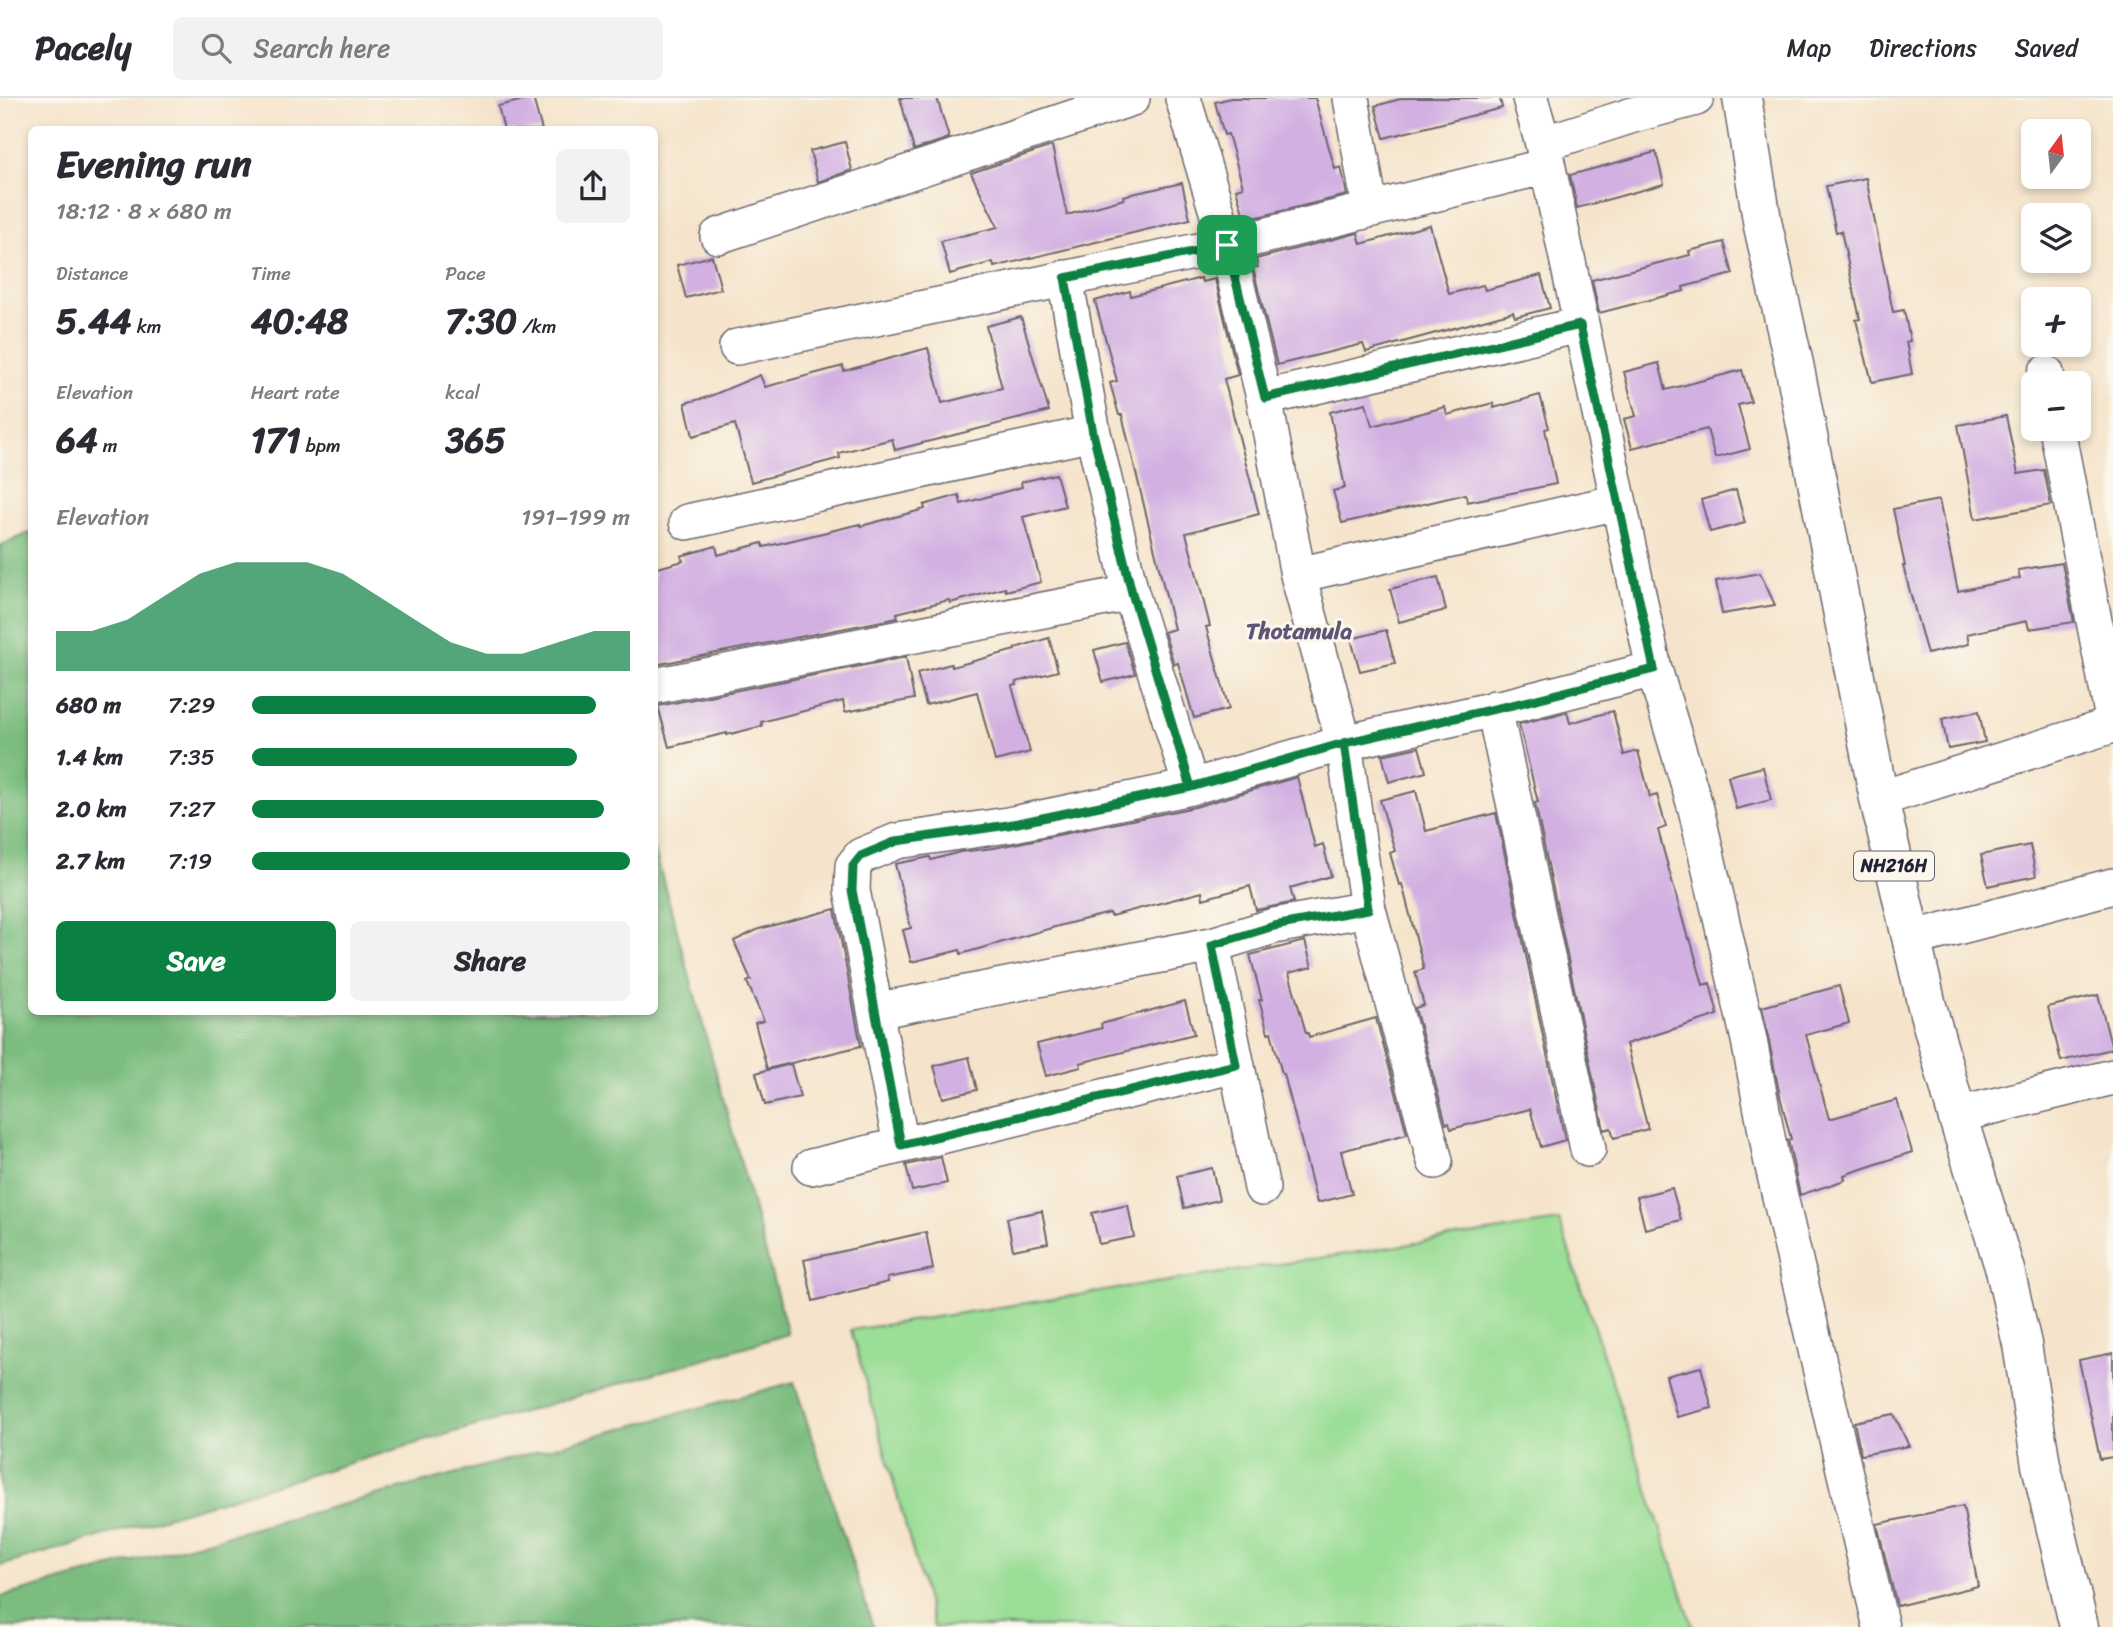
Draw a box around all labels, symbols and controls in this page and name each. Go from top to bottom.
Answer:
search box [173,17,663,80]
text: Pacely [35,19,131,77]
text: Search here [253,25,390,71]
text: Map [1787,27,1831,69]
text: Directions [1869,27,1977,69]
text: Saved [2015,27,2078,69]
icon: search [197,29,235,67]
north arrow [2021,119,2091,189]
map controls [2021,119,2091,441]
text: Evening run [56,131,252,198]
button: share [556,149,630,223]
text: 18:12 · 8 × 680 m [56,191,232,232]
button: layers [2021,203,2091,273]
pin [1197,215,1257,275]
icon: arrive [1208,226,1246,264]
text: Distance [56,257,128,290]
text: Time [251,257,291,290]
text: Pace [445,257,486,290]
button: + [2021,287,2091,357]
text: 5.44 [56,290,132,352]
text: 40:48 [251,290,348,352]
text: 7:30 [445,290,517,352]
text: km [132,310,161,343]
text: /km [517,310,556,343]
button: − [2021,371,2091,441]
text: Elevation [56,376,133,409]
text: Heart rate [251,376,340,409]
text: kcal [445,376,480,409]
text: 64 [56,409,98,471]
text: 171 [251,409,301,471]
text: 365 [445,409,506,471]
text: m [98,429,117,462]
text: bpm [301,429,341,462]
text: Elevation [56,497,149,538]
text: 191–199 m [521,497,630,538]
district label: Thotamula [1246,611,1353,652]
text: 680 m [56,685,121,726]
text: 7:29 [168,685,215,726]
text: 1.4 km [56,737,123,778]
text: 7:35 [168,737,215,778]
text: 2.0 km [56,789,127,830]
text: 7:27 [168,789,214,830]
text: 2.7 km [56,841,125,882]
text: 7:19 [168,841,212,882]
road number: NH216H [1854,852,1934,880]
button: Save [56,921,336,1001]
button: Share [350,921,630,1001]

